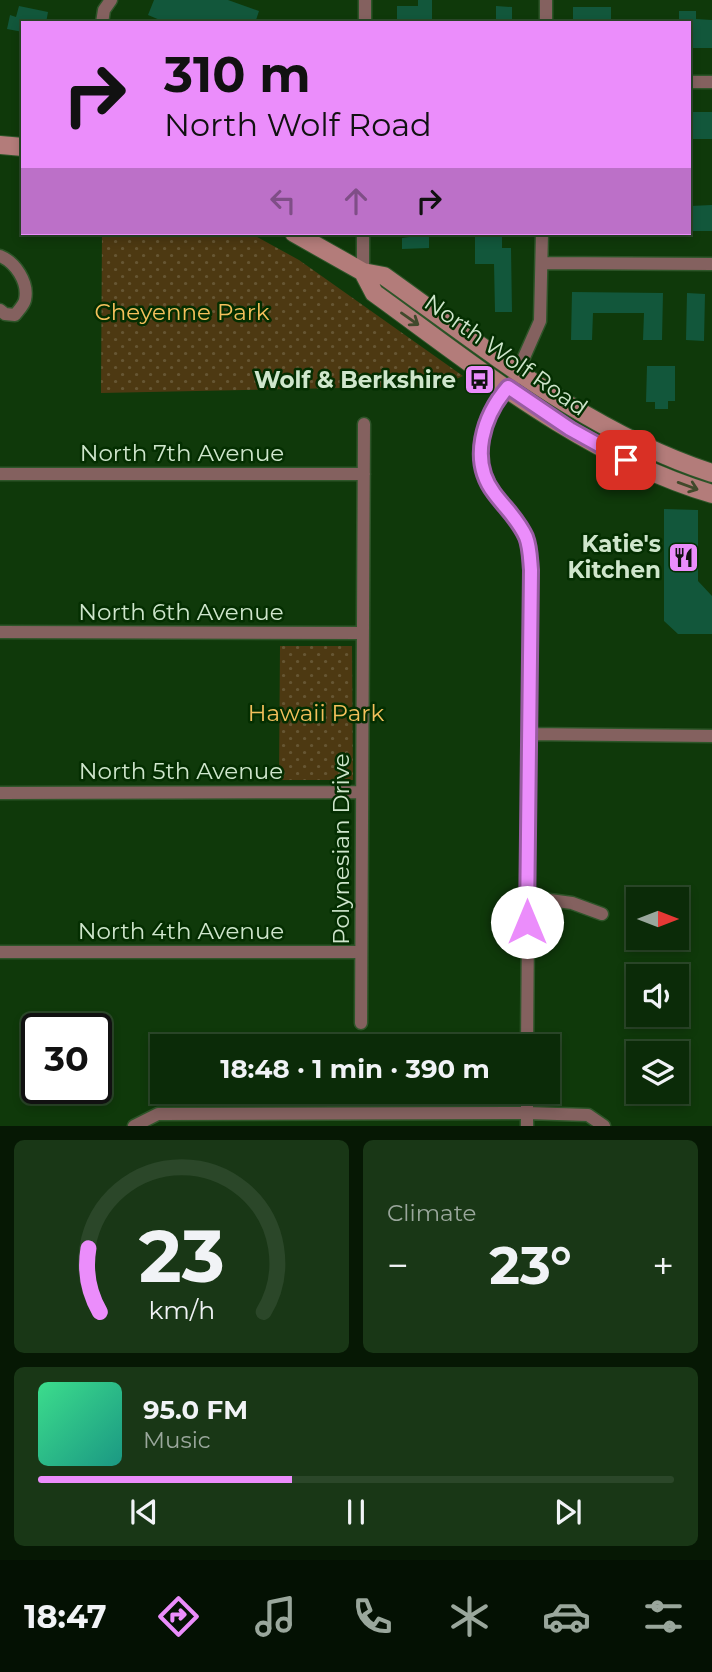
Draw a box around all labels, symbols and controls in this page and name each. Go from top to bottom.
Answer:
text: 310 m [164,45,311,104]
icon: right [49,49,140,140]
text: North Wolf Road [164,105,432,144]
icon: left [264,182,302,220]
icon: ahead [337,182,375,220]
icon: right [410,182,448,220]
street label: North Wolf Road [419,288,593,422]
park label: Cheyenne Park [94,298,270,326]
one-way arrow [400,312,419,326]
bus stop icon: Wolf & Berkshire [462,363,496,397]
place label: Wolf & Berkshire [254,366,456,394]
pin [596,430,656,490]
street label: North 7th Avenue [80,439,284,467]
icon: arrive [607,441,645,479]
one-way arrow [677,481,699,493]
place label: Katie's Kitchen [568,530,661,584]
restaurant icon: Katie's Kitchen [667,540,701,574]
street label: North 6th Avenue [78,598,284,626]
park label: Hawaii Park [248,699,384,727]
street label: Polynesian Drive [327,753,355,945]
street label: North 5th Avenue [79,757,283,785]
position arrow [490,885,564,959]
north arrow [626,887,690,950]
map controls [626,887,689,1104]
street label: North 4th Avenue [78,917,284,945]
button: sound [626,964,689,1027]
speed limit sign: 30 [21,1013,112,1104]
button: layers [626,1041,689,1104]
text: 18:48 · 1 min · 390 m [220,1053,490,1085]
text: Climate [387,1199,476,1227]
text: 23 [138,1213,225,1301]
text: 23° [489,1234,572,1297]
text: − [387,1242,409,1289]
text: + [652,1242,674,1289]
text: km/h [148,1295,215,1325]
text: 95.0 FM [143,1394,248,1426]
text: Music [143,1426,211,1454]
icon: previous [125,1493,163,1531]
icon: pause [337,1493,375,1531]
icon: next [549,1493,587,1531]
icon: directions [154,1592,203,1641]
icon: music [251,1592,300,1641]
icon: phone [348,1592,397,1641]
icon: climate [445,1592,494,1641]
icon: car [542,1592,591,1641]
icon: filters [639,1592,688,1641]
text: 18:47 [24,1597,107,1636]

